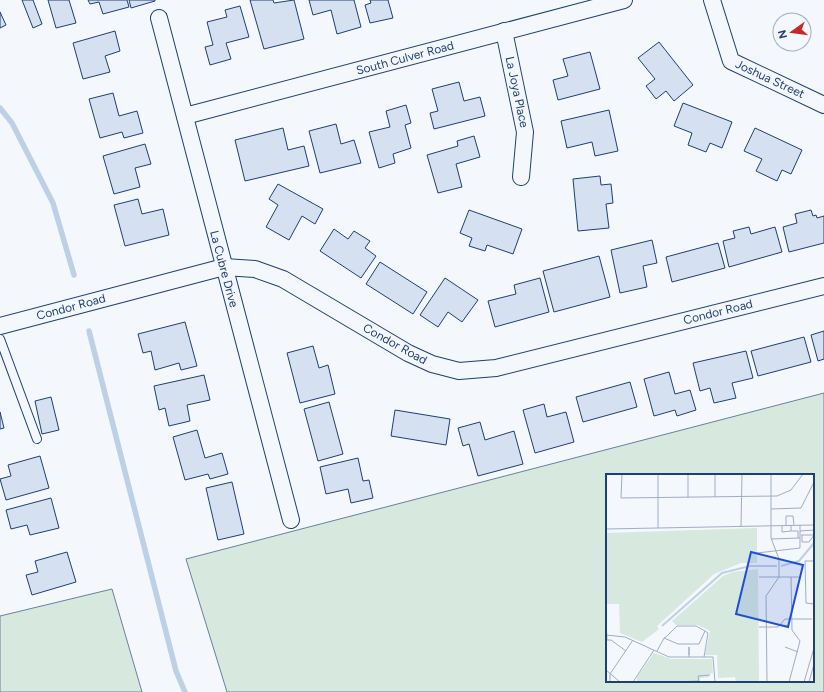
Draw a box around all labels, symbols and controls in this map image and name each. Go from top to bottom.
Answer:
north arrow [772,12,812,52]
text: N [775,29,790,40]
street label: South Culver Road [355,38,455,78]
street label: La Joya Place [503,55,531,129]
street label: Joshua Street [733,57,807,101]
street label: La Cubre Drive [207,229,241,309]
street label: Condor Road [35,291,107,323]
street label: Condor Road [682,297,754,327]
street label: Condor Road [361,321,429,367]
inset map [606,474,814,682]

